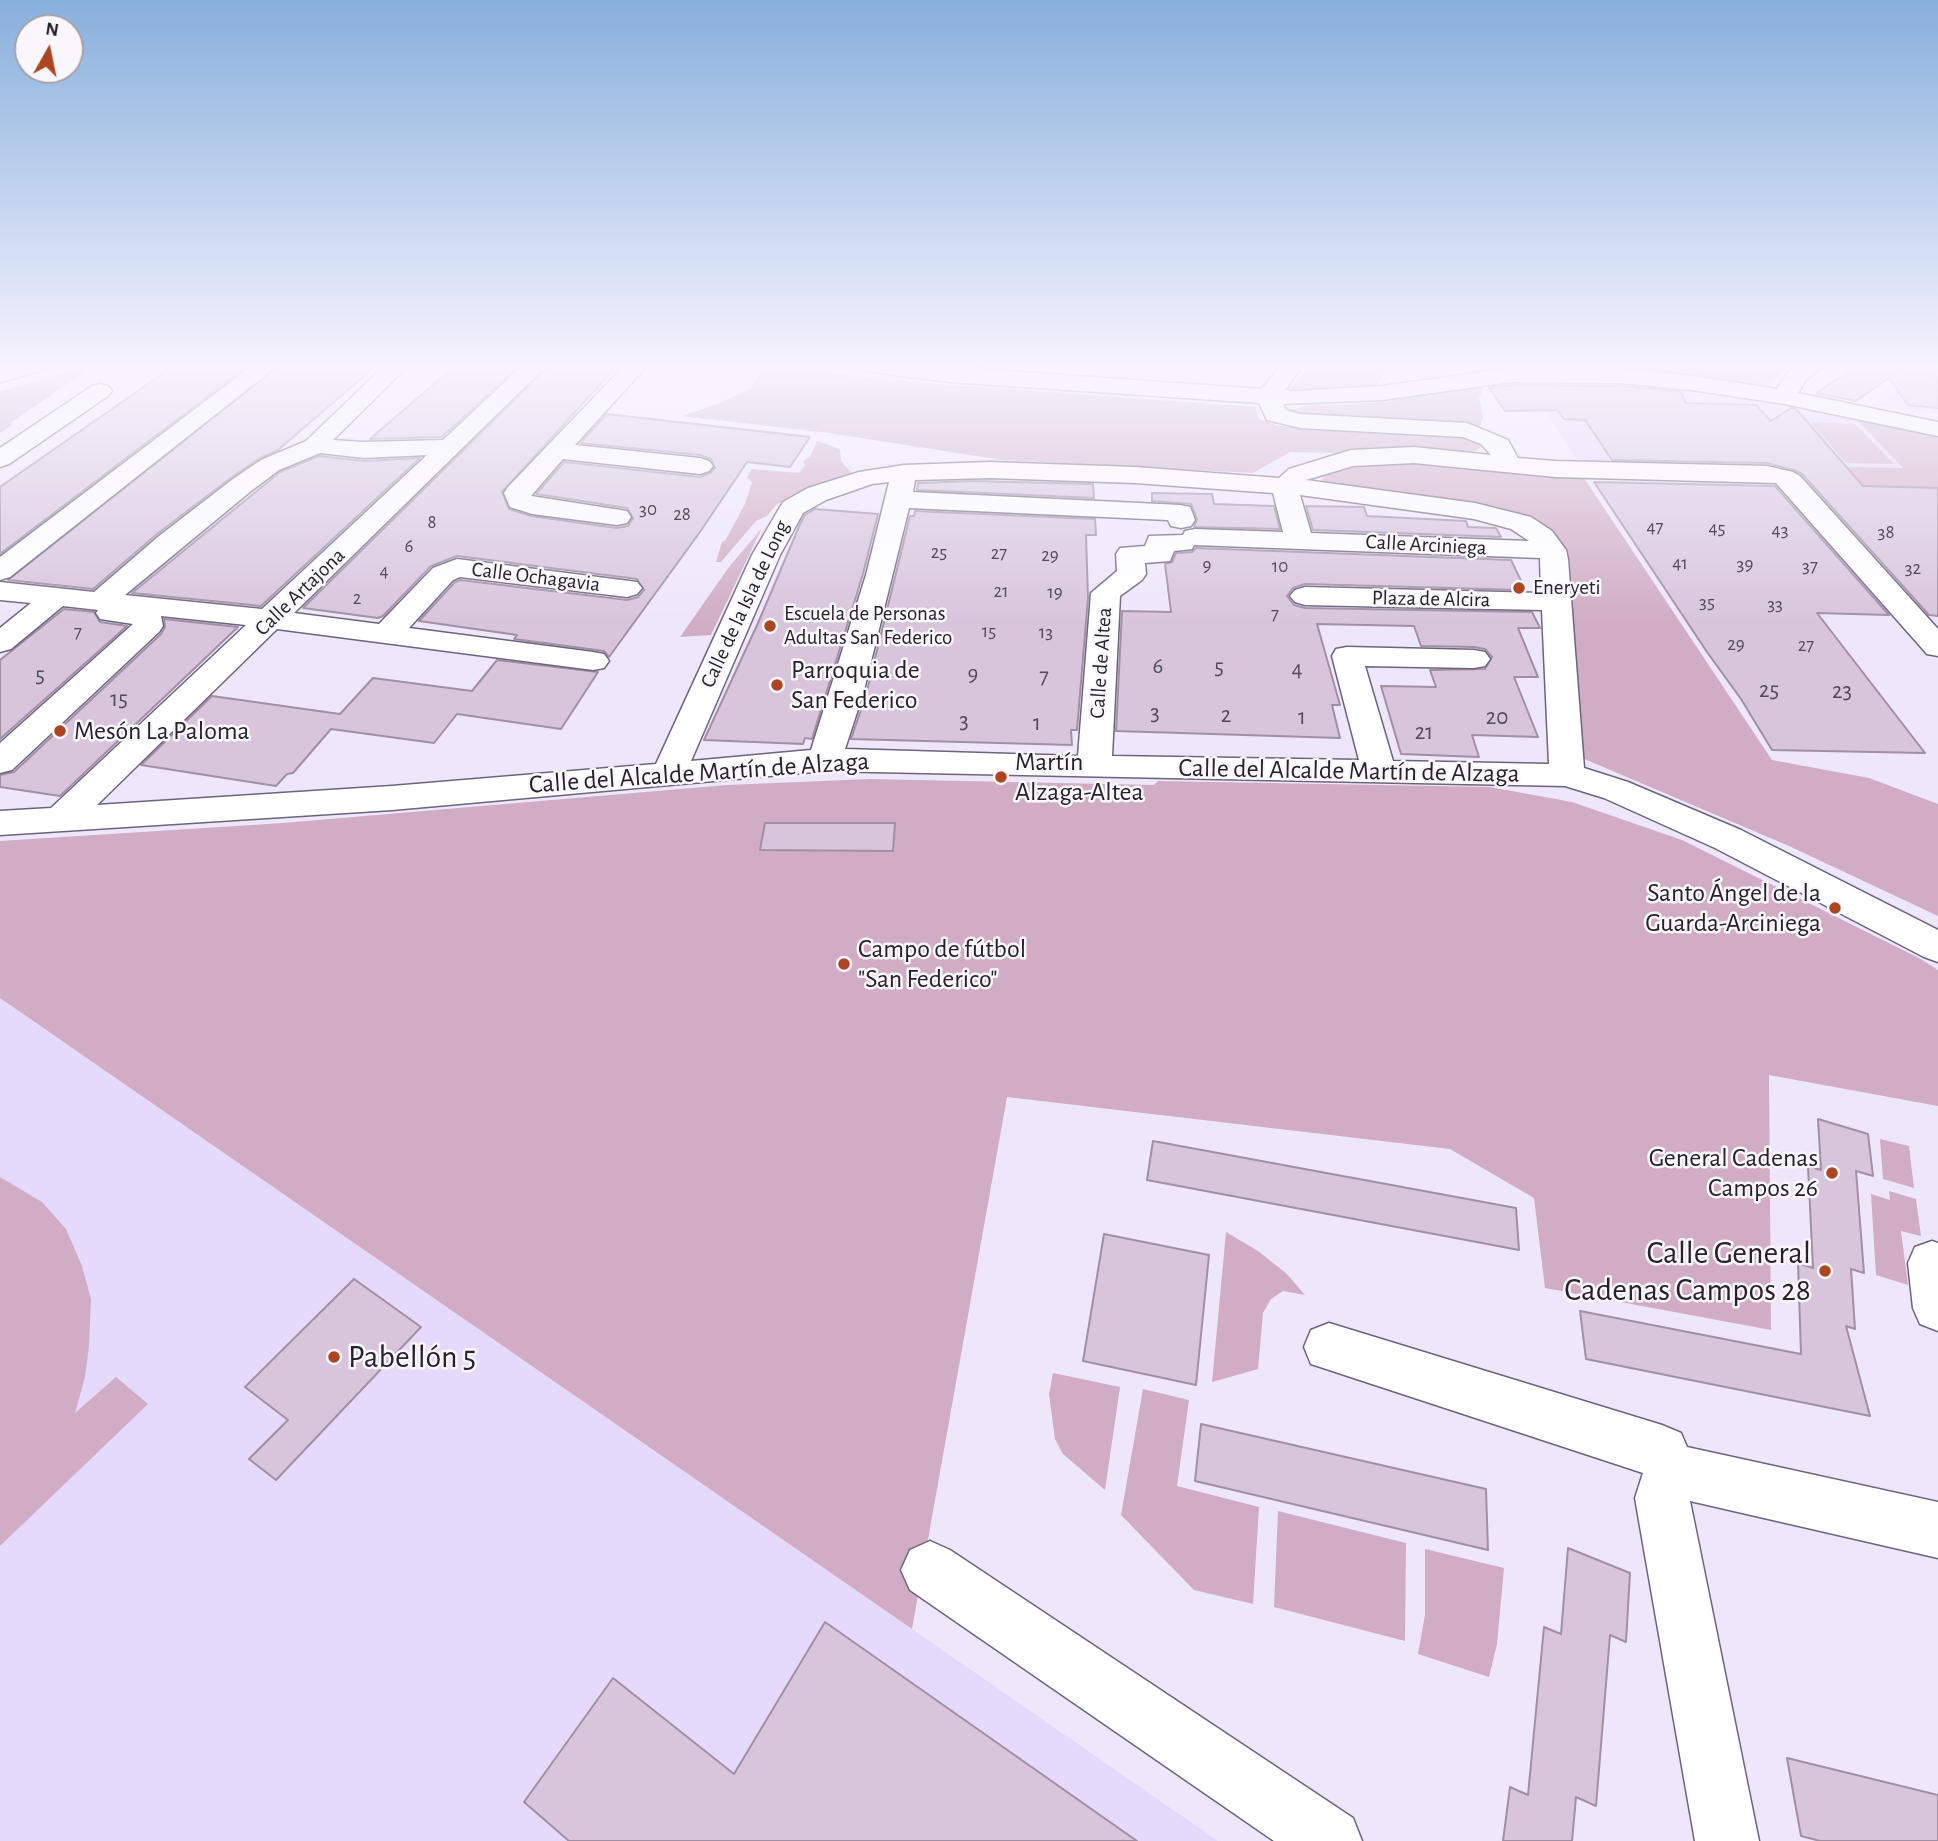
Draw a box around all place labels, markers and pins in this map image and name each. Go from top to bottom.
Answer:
place label: Eneryeti [1533,575,1601,601]
marker: Eneryeti [1511,580,1527,596]
place label: Escuela de Personas Adultas San Federico [784,601,952,651]
marker: Escuela de Personas Adultas San Federico [762,618,778,634]
place label: Parroquia de San Federico [791,654,920,716]
marker: Parroquia de San Federico [769,677,785,693]
place label: Mesón La Paloma [74,715,250,747]
marker: Mesón La Paloma [52,723,68,739]
place label: Martín Alzaga-Altea [1015,746,1144,808]
marker: Martín Alzaga-Altea [993,769,1009,785]
place label: Santo Ángel de la Guarda-Arciniega [1645,877,1821,938]
marker: Santo Ángel de la Guarda-Arciniega [1827,900,1843,916]
place label: Campo de fútbol "San Federico" [858,933,1026,995]
marker: Campo de fútbol "San Federico" [836,956,852,972]
place label: General Cadenas Campos 26 [1649,1142,1818,1204]
marker: General Cadenas Campos 26 [1824,1165,1840,1181]
place label: Calle General Cadenas Campos 28 [1564,1234,1811,1309]
marker: Calle General Cadenas Campos 28 [1817,1263,1833,1279]
place label: Pabellón 5 [348,1338,476,1376]
marker: Pabellón 5 [326,1349,342,1365]

